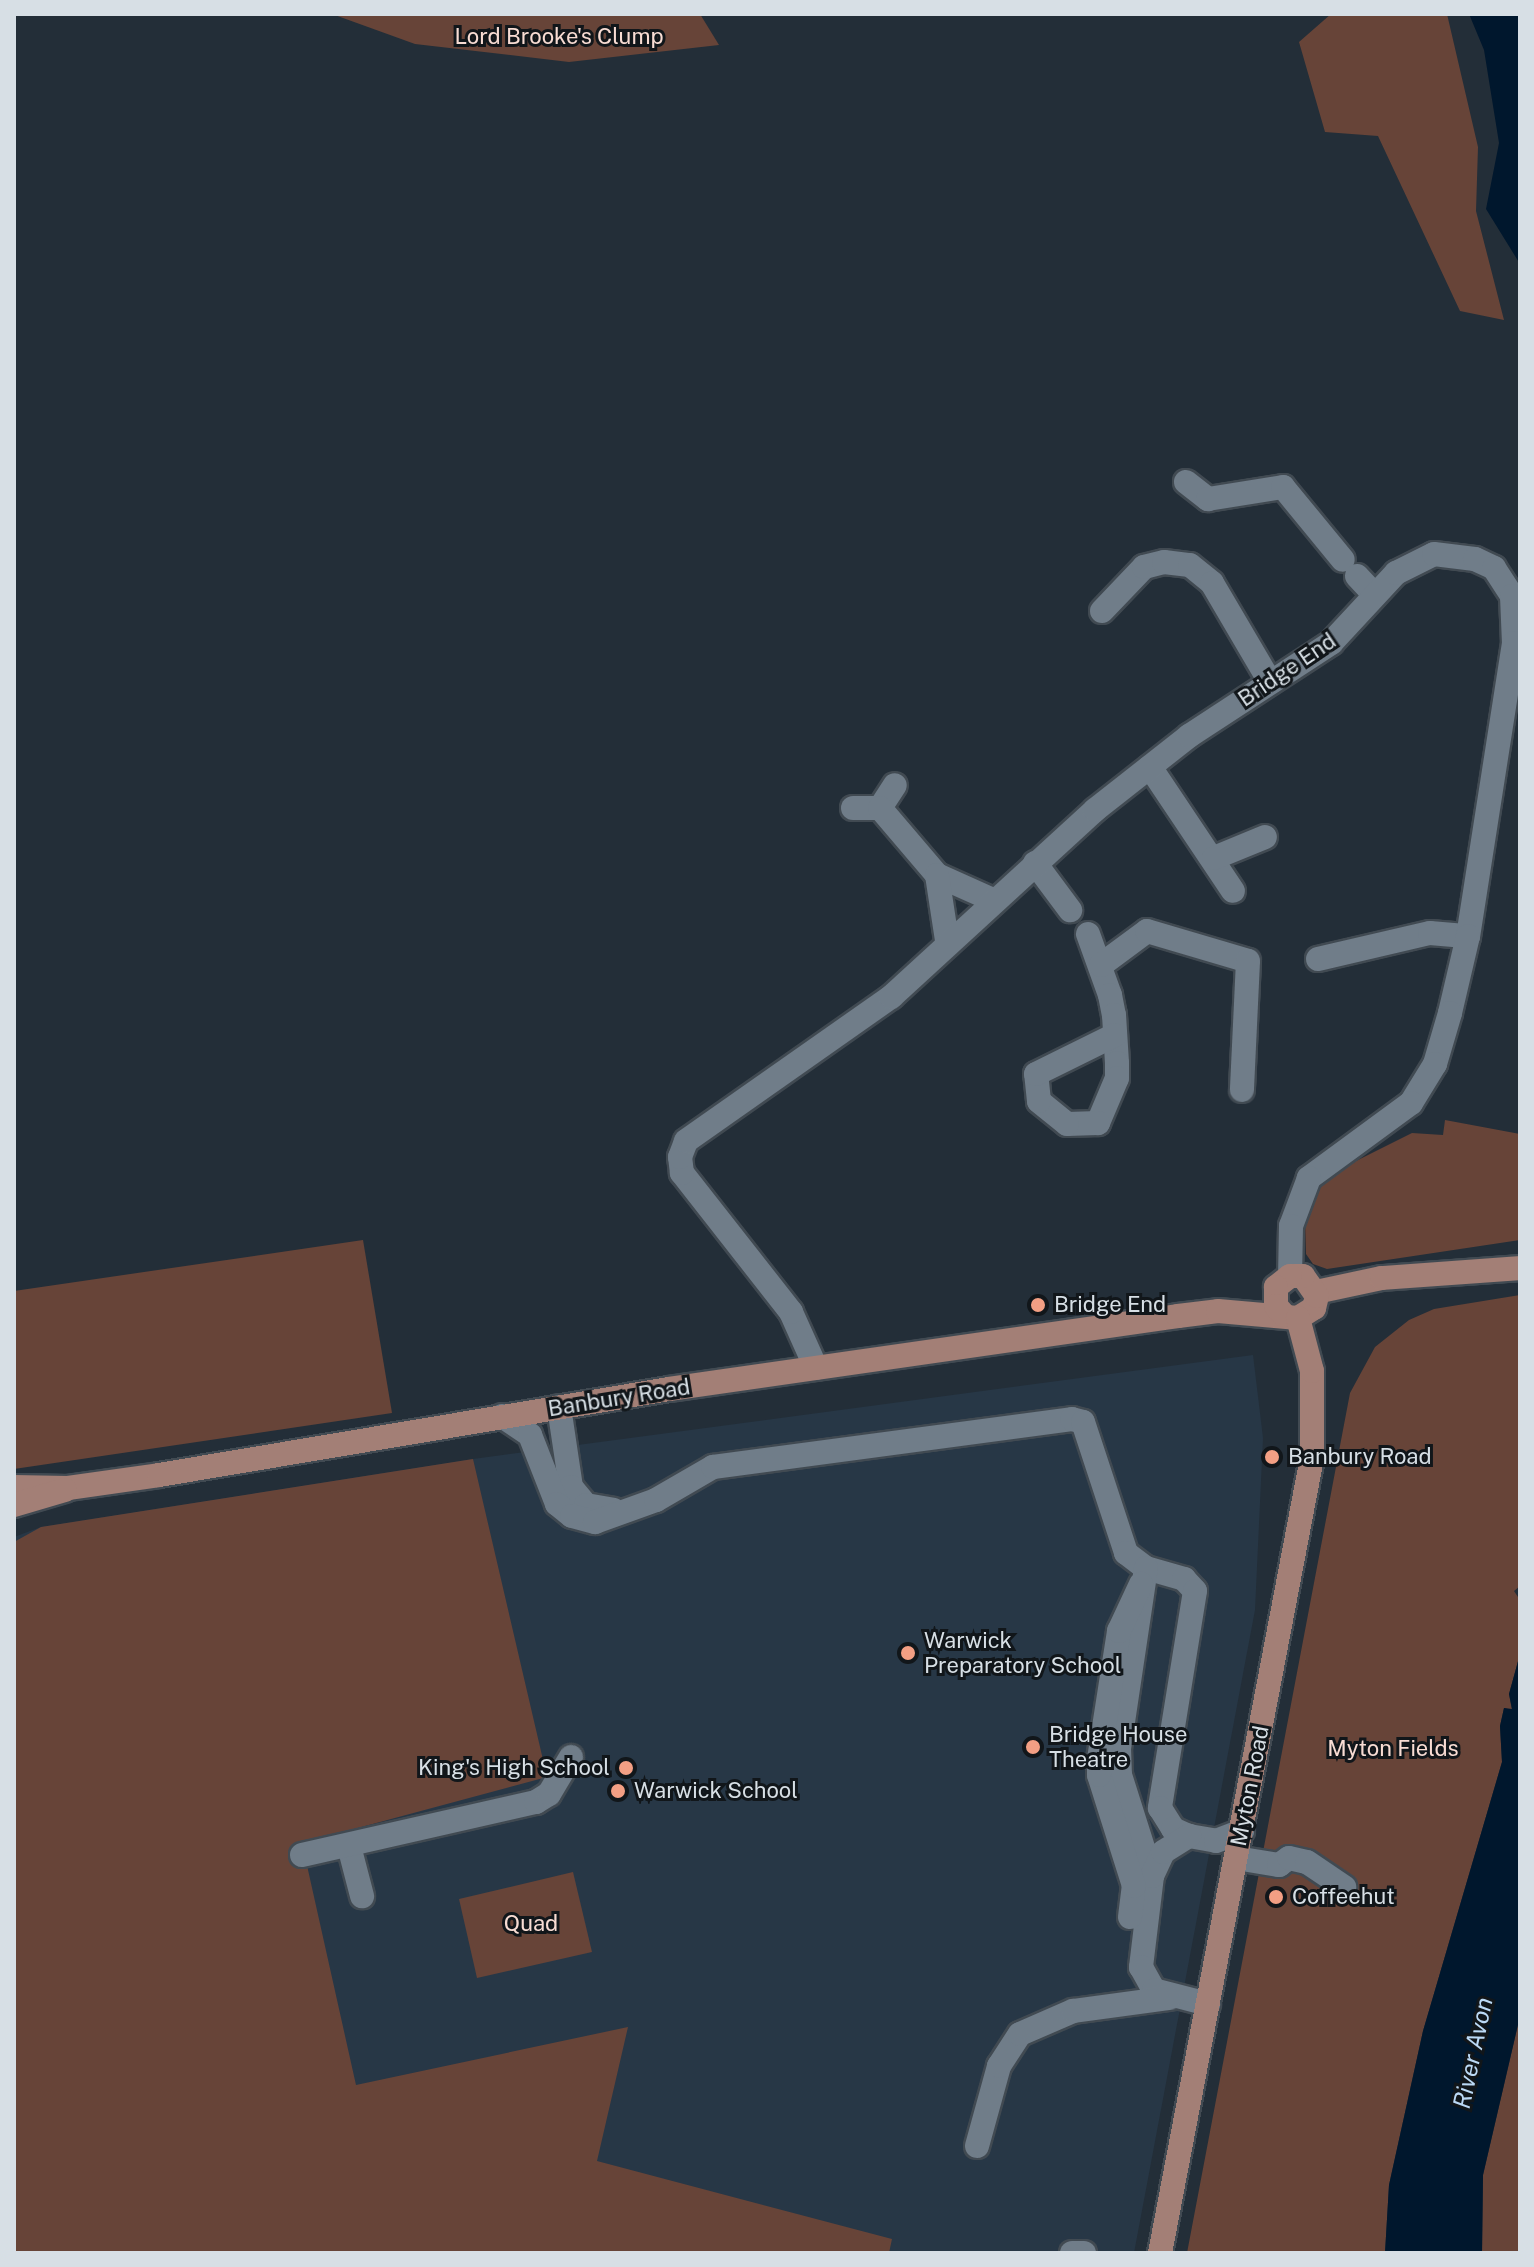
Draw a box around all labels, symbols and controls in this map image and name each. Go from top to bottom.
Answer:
park label: Lord Brooke's Clump [454,24,664,50]
street label: Bridge End [1233,628,1341,712]
place label: Bridge End [1054,1292,1166,1318]
marker: Bridge End [1029,1296,1047,1314]
street label: Banbury Road [546,1374,692,1422]
place label: Banbury Road [1288,1444,1432,1470]
marker: Banbury Road [1263,1448,1281,1466]
place label: Warwick Preparatory School [924,1627,1121,1678]
marker: Warwick Preparatory School [899,1644,917,1662]
place label: Bridge House Theatre [1049,1721,1187,1772]
street label: Myton Road [1225,1724,1275,1848]
park label: Myton Fields [1327,1736,1459,1762]
marker: Bridge House Theatre [1024,1738,1042,1756]
place label: King's High School [418,1755,610,1781]
marker: King's High School [617,1759,635,1777]
place label: Warwick School [634,1778,798,1804]
marker: Warwick School [609,1782,627,1800]
place label: Coffeehut [1292,1884,1395,1910]
marker: Coffeehut [1267,1888,1285,1906]
park label: Quad [504,1911,558,1937]
water label: River Avon [1447,1995,1499,2111]

